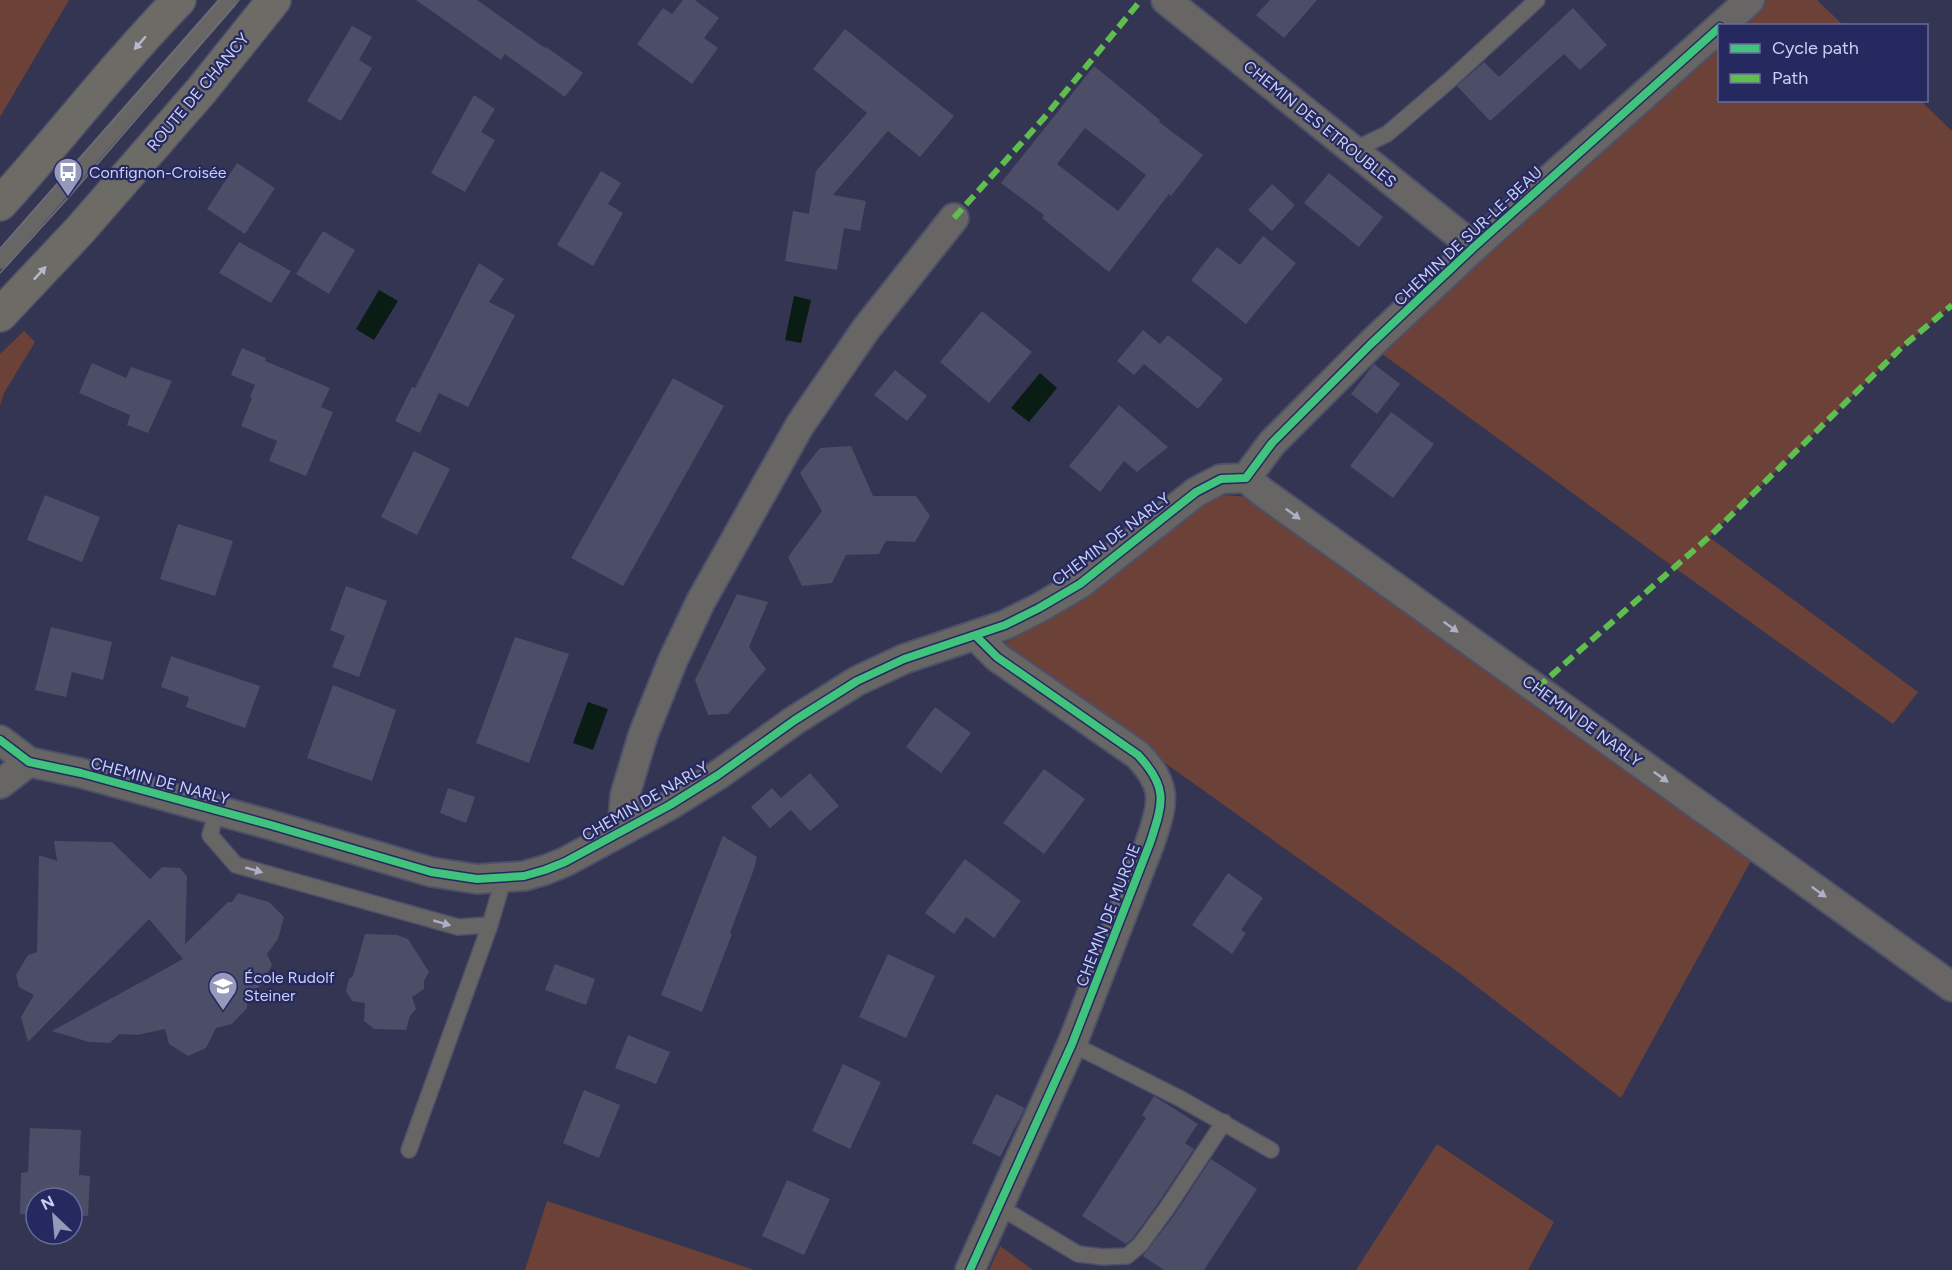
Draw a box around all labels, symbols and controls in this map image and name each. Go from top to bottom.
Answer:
legend [1718,24,1928,102]
street label: ROUTE DE CHANCY [143,29,253,155]
one-way arrow [133,35,146,51]
text: Cycle path [1772,37,1859,59]
street label: CHEMIN DES ETROUBLES [1240,57,1400,192]
text: Path [1772,67,1808,89]
bus stop icon: Confignon-Croisée [52,156,84,198]
street label: CHEMIN DE SUR-LE-BEAU [1390,162,1546,310]
place label: Confignon-Croisée [89,163,227,182]
one-way arrow [33,266,47,280]
street label: CHEMIN DE NARLY [1048,488,1174,590]
one-way arrow [1285,507,1300,519]
one-way arrow [1443,621,1459,633]
street label: CHEMIN DE NARLY [1519,671,1646,771]
street label: CHEMIN DE NARLY [89,753,232,809]
street label: CHEMIN DE NARLY [578,757,712,845]
one-way arrow [1653,771,1668,783]
street label: CHEMIN DE MURCIE [1072,841,1144,989]
one-way arrow [245,866,263,875]
one-way arrow [1810,886,1826,898]
one-way arrow [433,918,451,928]
place label: École Rudolf Steiner [244,968,335,1005]
school or university icon: École Rudolf Steiner [207,970,239,1012]
north arrow [24,1186,84,1246]
text: N [38,1192,57,1214]

